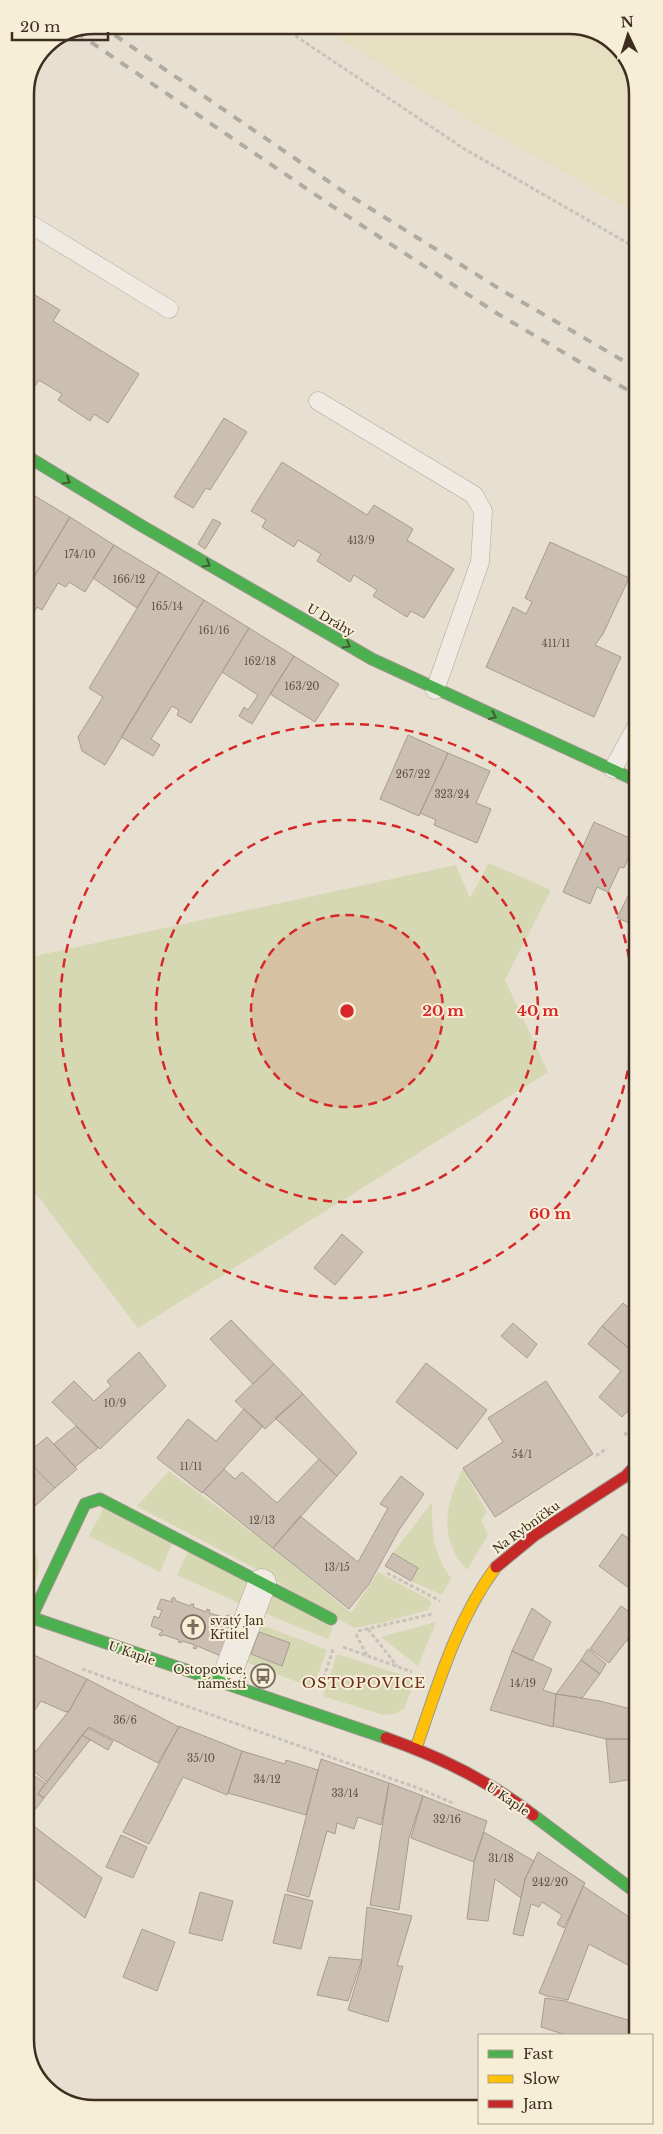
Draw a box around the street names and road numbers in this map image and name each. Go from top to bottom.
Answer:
street label: U Dráhy [305,600,358,640]
street label: Na Rybníčku [490,1498,562,1556]
street label: U Kaple [107,1638,158,1668]
street label: U Kaple [484,1779,532,1819]

